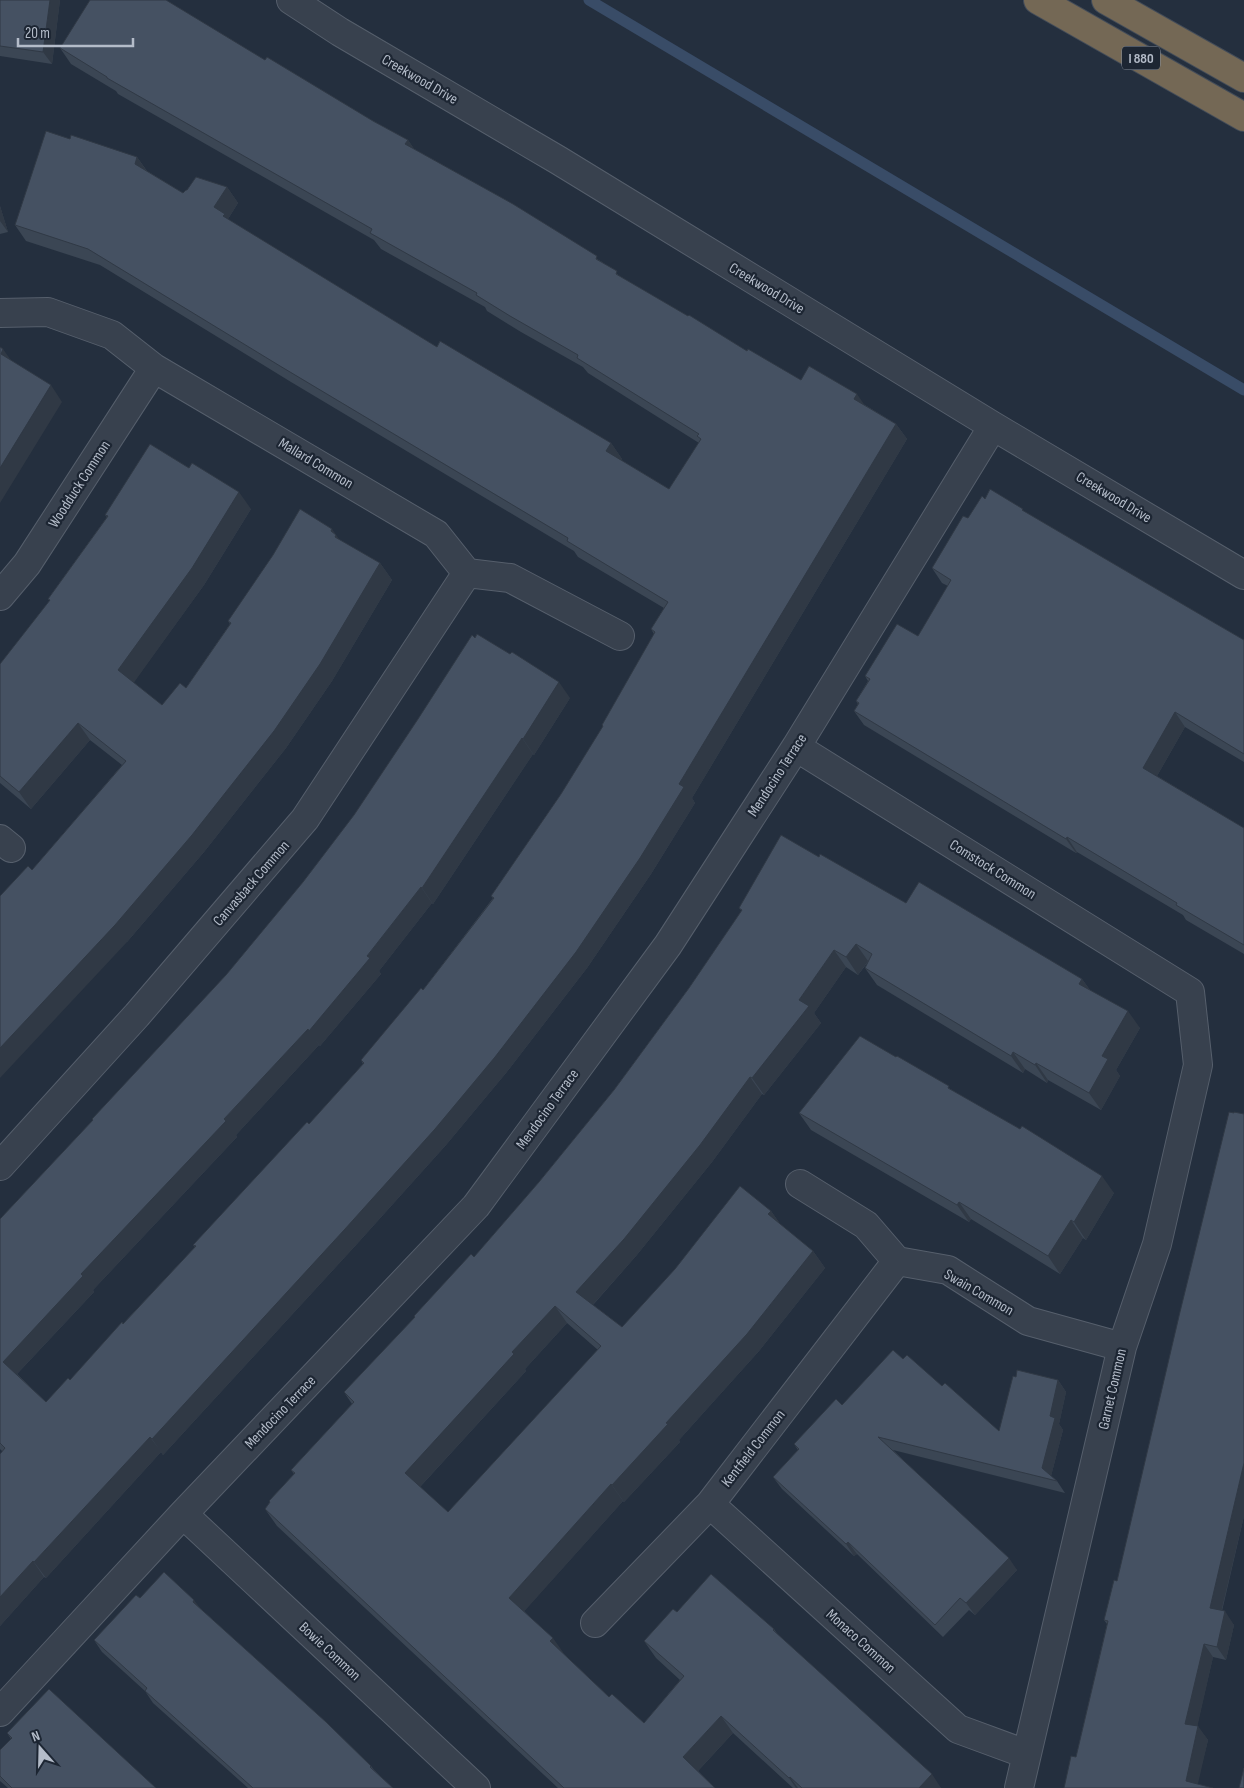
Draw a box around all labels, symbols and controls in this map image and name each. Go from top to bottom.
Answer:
scale bar [18,15,132,47]
text: 20 m [25,24,50,43]
road number: I 880 [1122,46,1160,70]
street label: Creekwood Drive [378,50,461,109]
street label: Creekwood Drive [726,258,808,318]
street label: Mallard Common [275,434,357,493]
street label: Woodduck Common [44,437,115,531]
street label: Creekwood Drive [1073,467,1155,527]
street label: Mendocino Terrace [744,730,811,820]
street label: Comstock Common [946,835,1040,904]
street label: Canvasback Common [209,837,294,930]
street label: Mendocino Terrace [512,1065,583,1153]
street label: Swain Common [941,1265,1017,1320]
street label: Garnet Common [1094,1347,1131,1431]
street label: Mendocino Terrace [241,1372,320,1453]
street label: Kentfield Common [717,1406,789,1491]
street label: Monaco Common [822,1605,899,1678]
street label: Bowie Common [295,1618,365,1685]
north arrow [15,1723,65,1773]
text: N [29,1727,42,1746]

